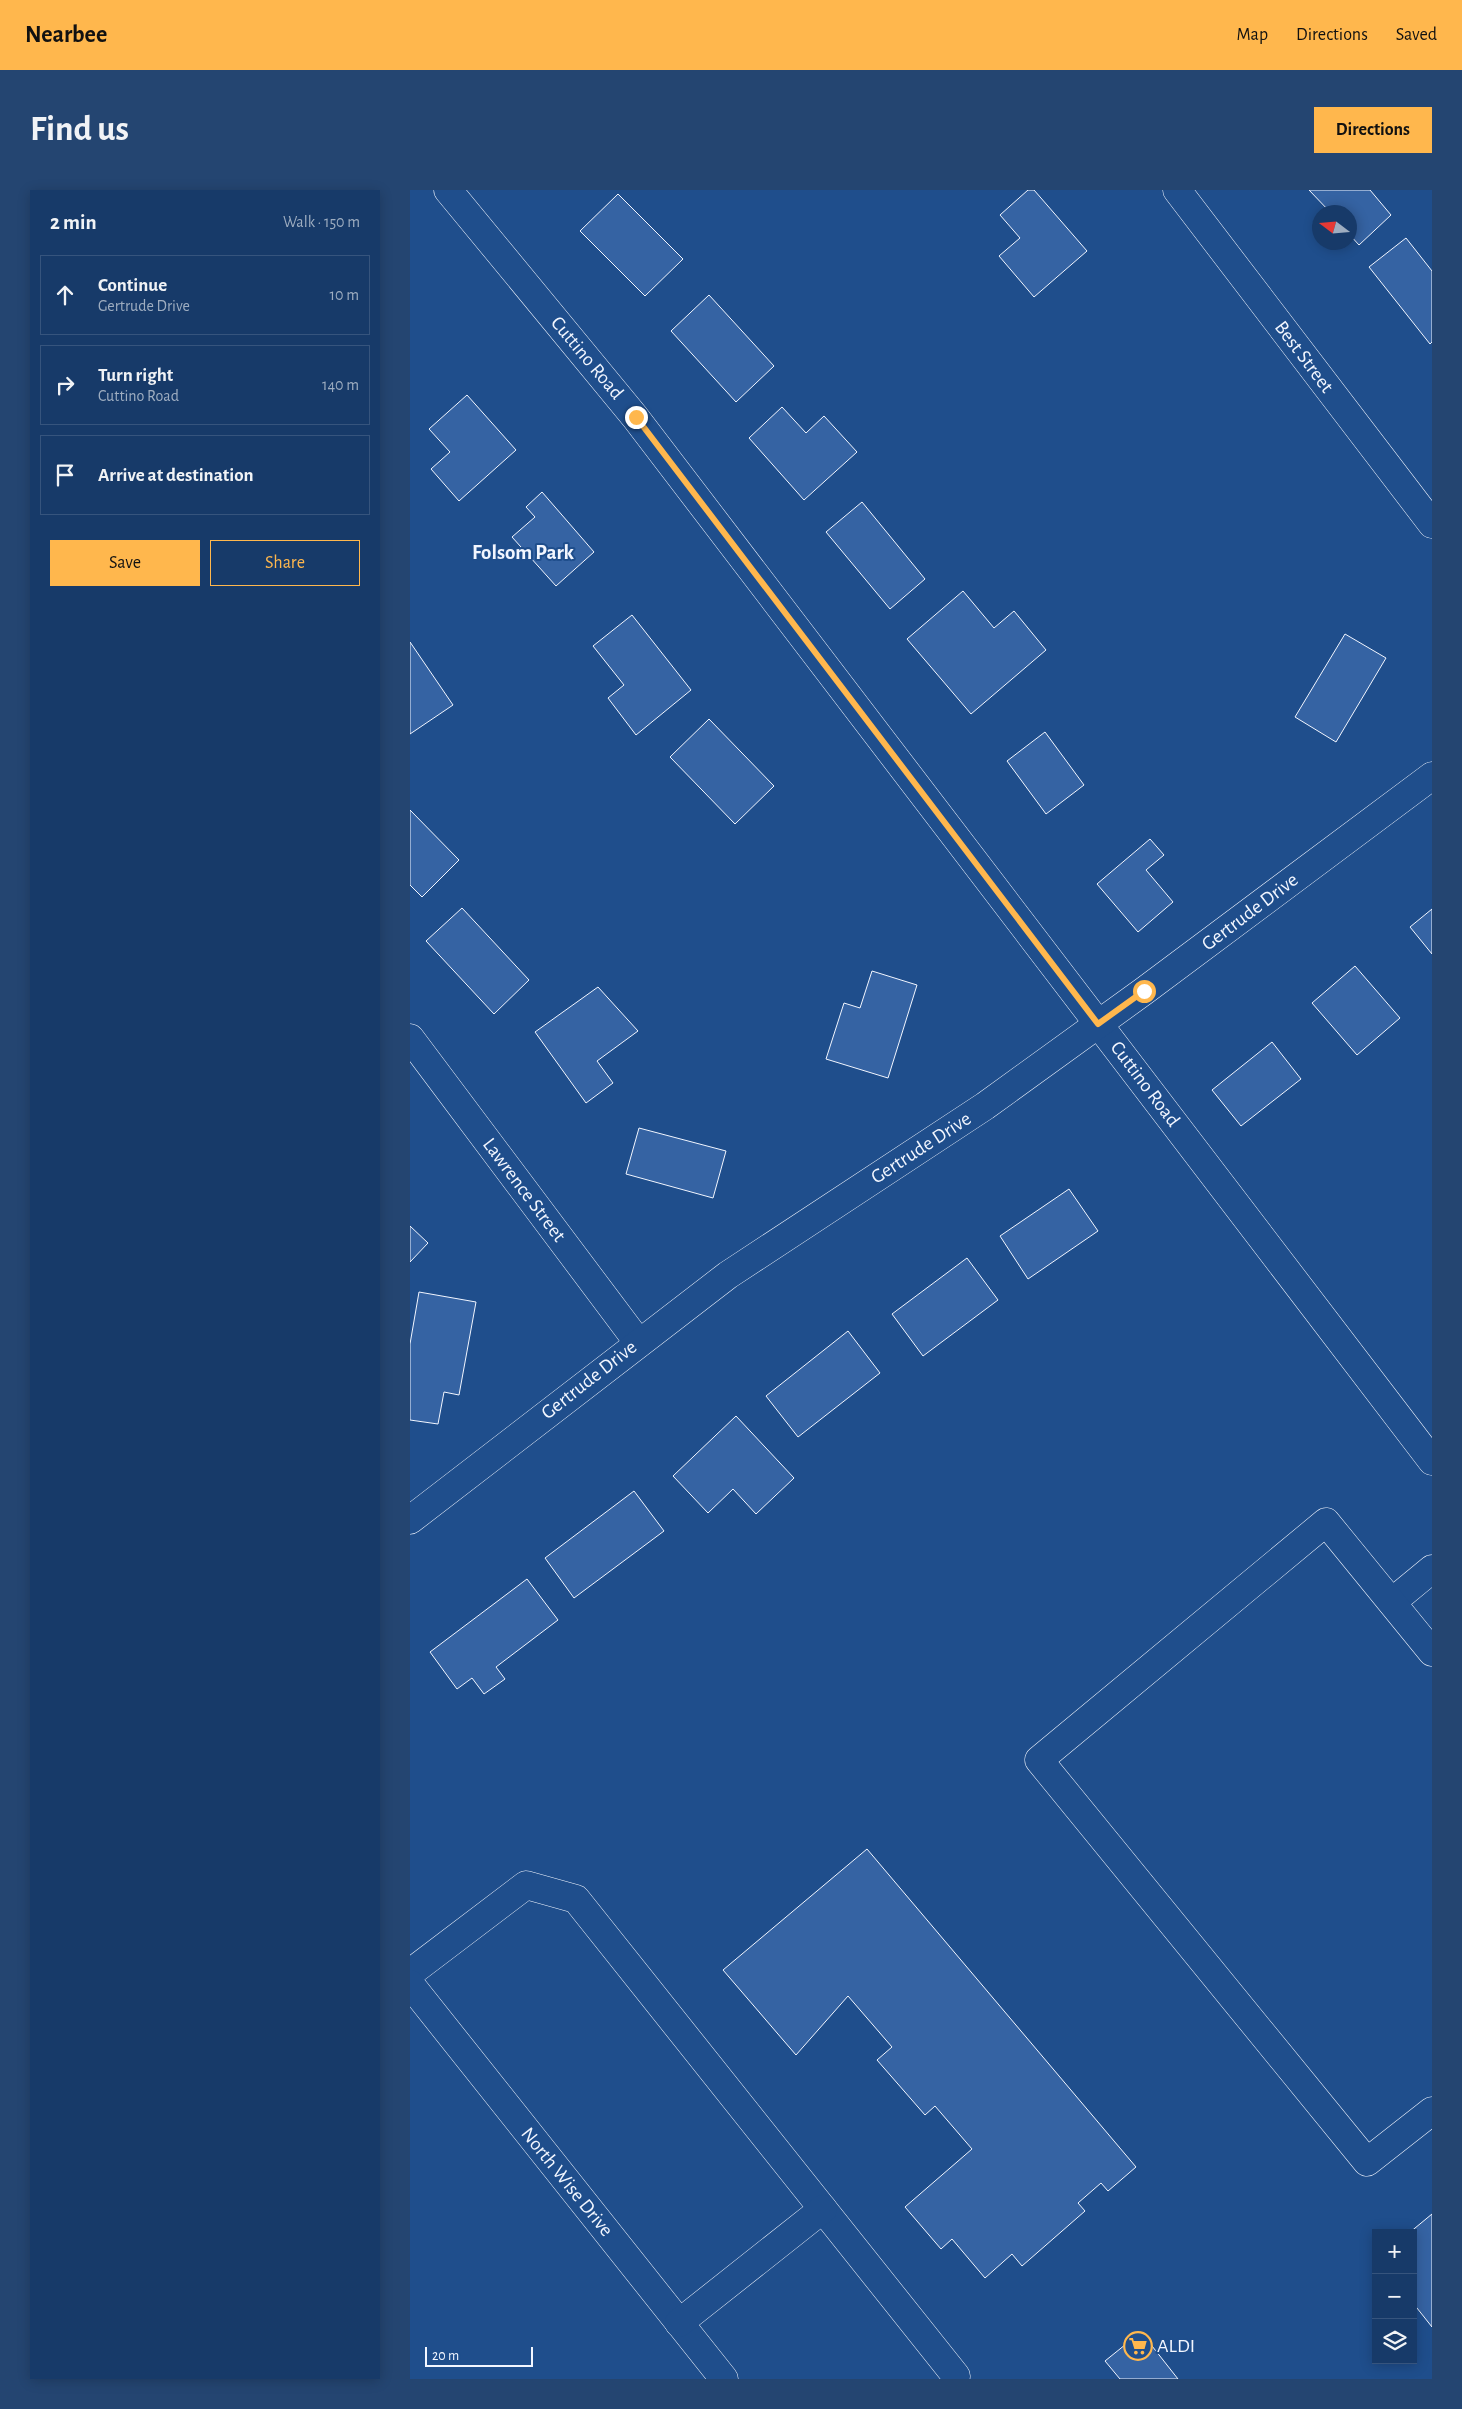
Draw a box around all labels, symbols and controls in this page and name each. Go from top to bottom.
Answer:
text: Nearbee [25,23,107,47]
text: Map [1237,26,1268,44]
text: Directions [1296,26,1368,44]
text: Saved [1396,26,1437,44]
button: Directions [1314,107,1432,153]
text: Find us [30,112,129,147]
north arrow [1312,205,1357,250]
text: 2 min [50,212,97,233]
text: Walk · 150 m [283,214,360,230]
text: Continue [98,276,167,295]
icon: ahead [51,281,79,309]
text: 10 m [330,287,359,303]
text: Gertrude Drive [98,298,190,314]
street label: Cuttino Road [547,313,627,403]
street label: Best Street [1271,317,1338,397]
text: Turn right [98,366,173,385]
icon: right [51,371,79,399]
text: 140 m [322,377,359,393]
text: Cuttino Road [98,388,179,404]
route end [625,406,648,429]
icon: arrive [51,461,79,489]
text: Arrive at destination [98,466,254,485]
button: Save [50,540,200,586]
button: Share [210,540,360,586]
district label: Folsom Park [472,542,575,563]
street label: Gertrude Drive [1198,869,1302,955]
route start [1133,980,1156,1003]
street label: Cuttino Road [1107,1038,1183,1130]
street label: Gertrude Drive [867,1108,975,1188]
street label: Lawrence Street [479,1134,570,1246]
street label: Gertrude Drive [538,1337,640,1423]
street label: North Wise Drive [517,2124,617,2240]
map controls [1372,2229,1417,2364]
button: + [1372,2229,1417,2274]
button: − [1372,2274,1417,2319]
button: layers [1372,2319,1417,2364]
supermarket icon: ALDI [1123,2331,1153,2361]
place label: ALDI [1157,2336,1195,2356]
scale bar [425,2344,532,2367]
text: 20 m [432,2349,459,2363]

